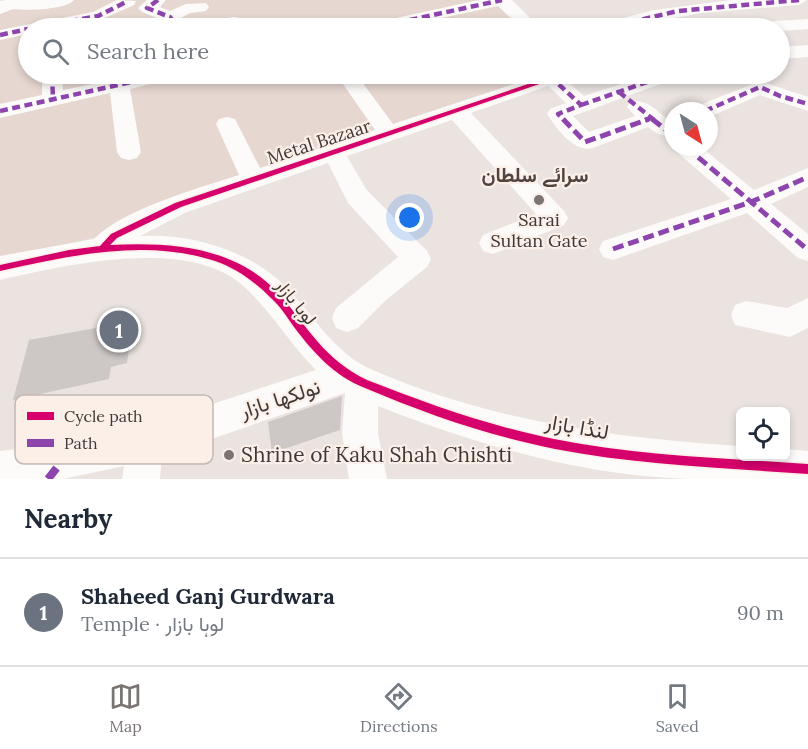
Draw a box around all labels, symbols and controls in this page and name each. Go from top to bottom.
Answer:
search box [18,18,790,84]
icon: search [39,35,72,68]
text: Search here [87,37,209,65]
north arrow [664,102,718,156]
street label: Metal Bazaar [264,114,374,169]
district label: سرائے سلطان [481,162,589,188]
marker: Sarai Sultan Gate [532,193,546,207]
your location [395,203,424,232]
place label: Sarai Sultan Gate [490,208,588,252]
street label: لوہا بازار [269,273,322,330]
pin: 1 [100,308,138,352]
street label: نولکھا بازار [235,373,324,425]
legend [15,395,213,464]
text: Cycle path [64,406,143,426]
street label: لنڈا بازار [542,407,611,445]
map controls [736,407,790,461]
button: locate [736,407,790,461]
text: Path [64,433,98,453]
place label: Shrine of Kaku Shah Chishti [241,441,512,468]
marker: Shrine of Kaku Shah Chishti [222,448,236,462]
text: Nearby [24,502,112,535]
text: Shaheed Ganj Gurdwara [81,582,335,610]
text: 1 [39,600,48,625]
text: 90 m [737,600,784,625]
text: Temple · لوہا بازار [81,611,224,636]
tab: Map [109,680,142,736]
tab: Directions [360,680,438,736]
tab: Saved [656,680,699,736]

